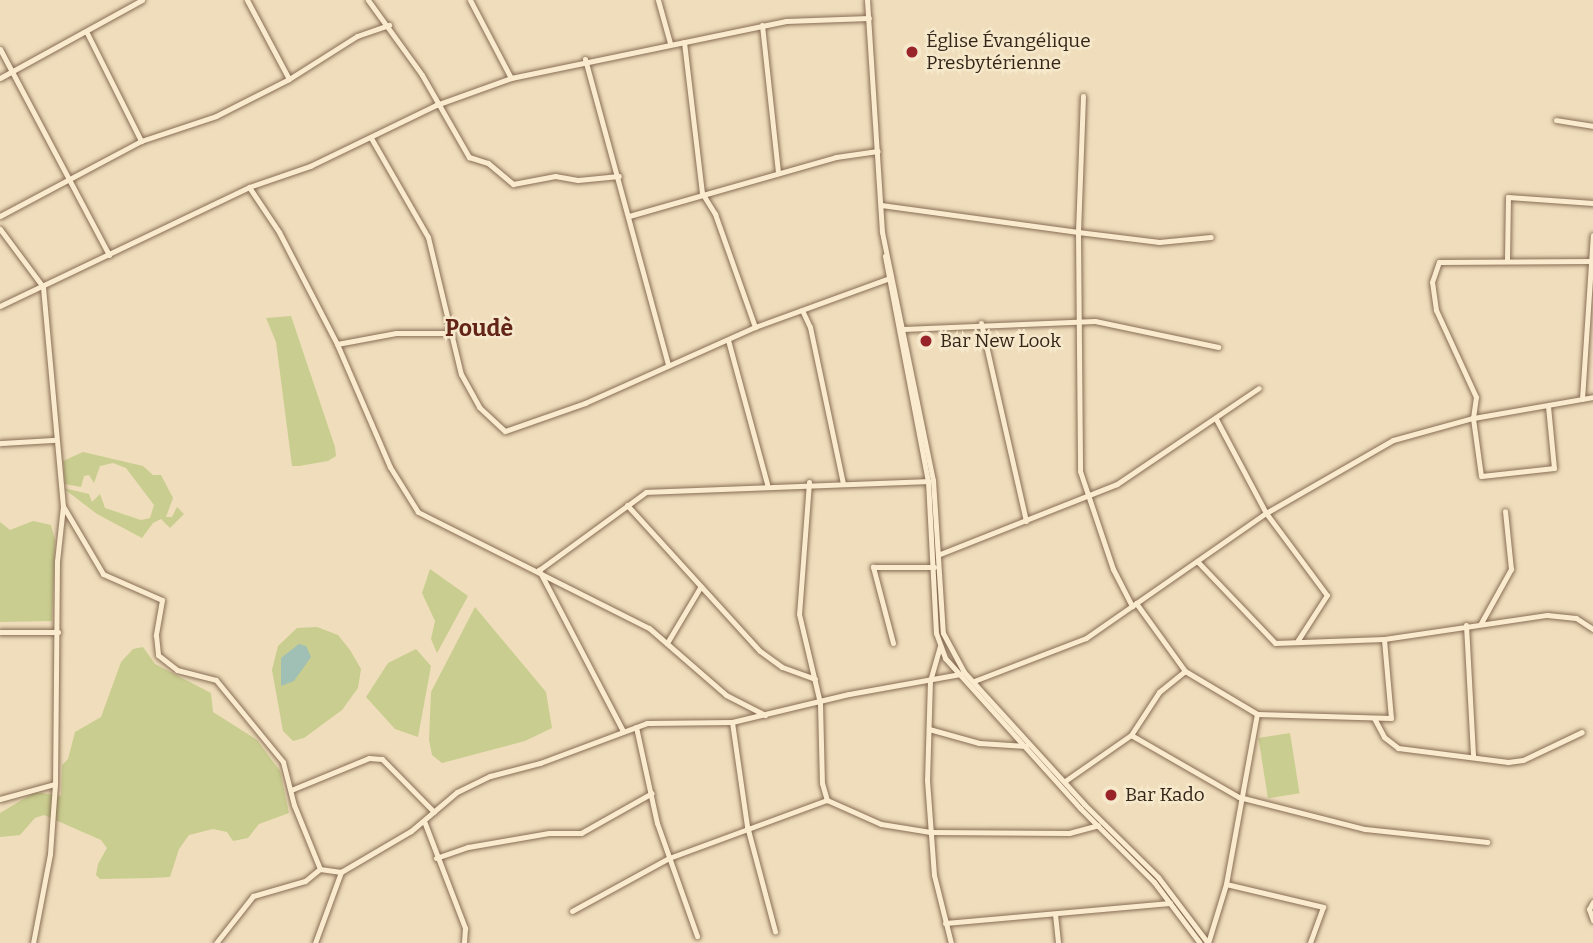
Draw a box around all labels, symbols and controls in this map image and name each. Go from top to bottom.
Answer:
place label: Église Évangélique Presbytérienne [926,30,1091,74]
marker: Église Évangélique Presbytérienne [904,44,920,60]
district label: Poudè [445,314,513,342]
place label: Bar New Look [940,330,1061,352]
marker: Bar New Look [918,333,934,349]
place label: Bar Kado [1125,784,1205,806]
marker: Bar Kado [1103,787,1119,803]

